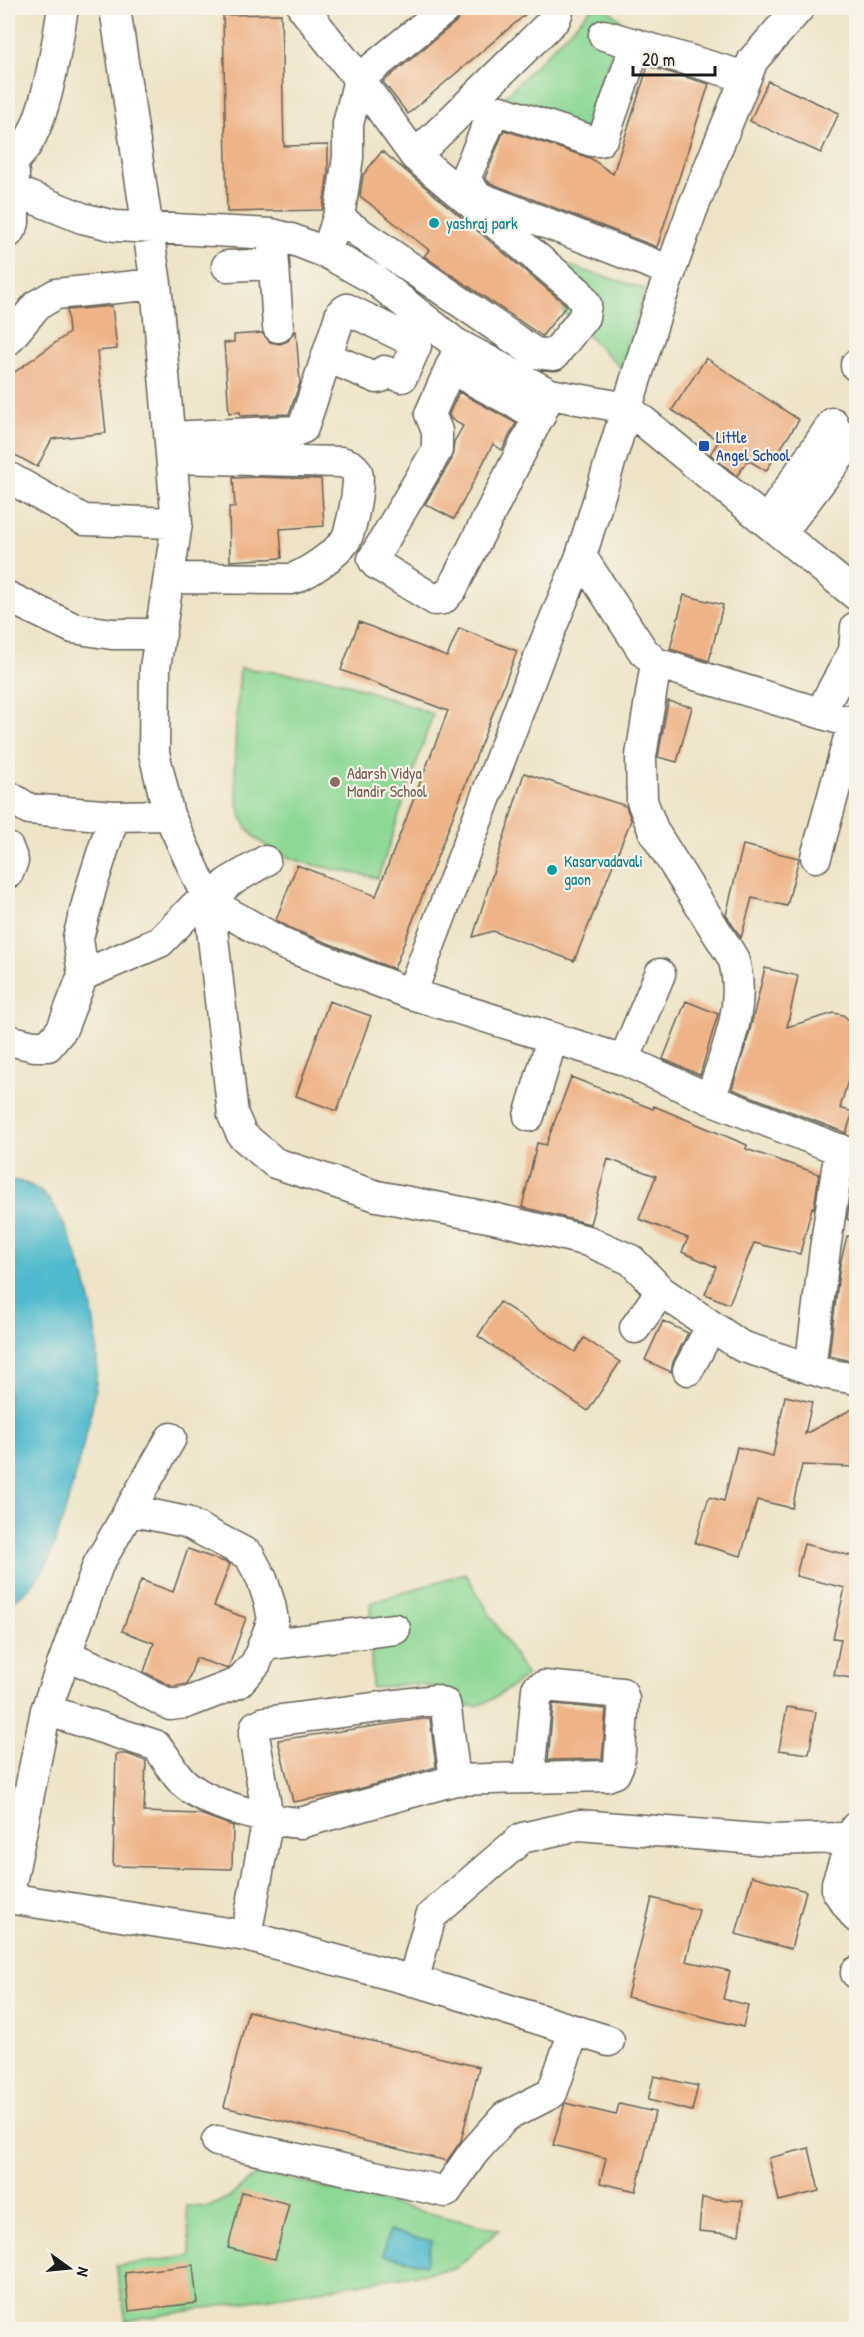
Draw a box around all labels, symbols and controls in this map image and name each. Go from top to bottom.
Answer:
scale bar [633,39,716,77]
text: 20 m [642,47,675,72]
place label: yashraj park [446,212,518,234]
marker: yashraj park [427,216,441,230]
place label: Little Angel School [716,426,791,466]
marker: Little Angel School [697,439,711,453]
place label: Adarsh Vidya Mandir School [347,762,428,802]
marker: Adarsh Vidya Mandir School [328,775,342,789]
place label: Kasarvadavali gaon [564,850,643,890]
marker: Kasarvadavali gaon [545,863,559,877]
north arrow [39,2238,99,2298]
text: N [72,2265,95,2279]

